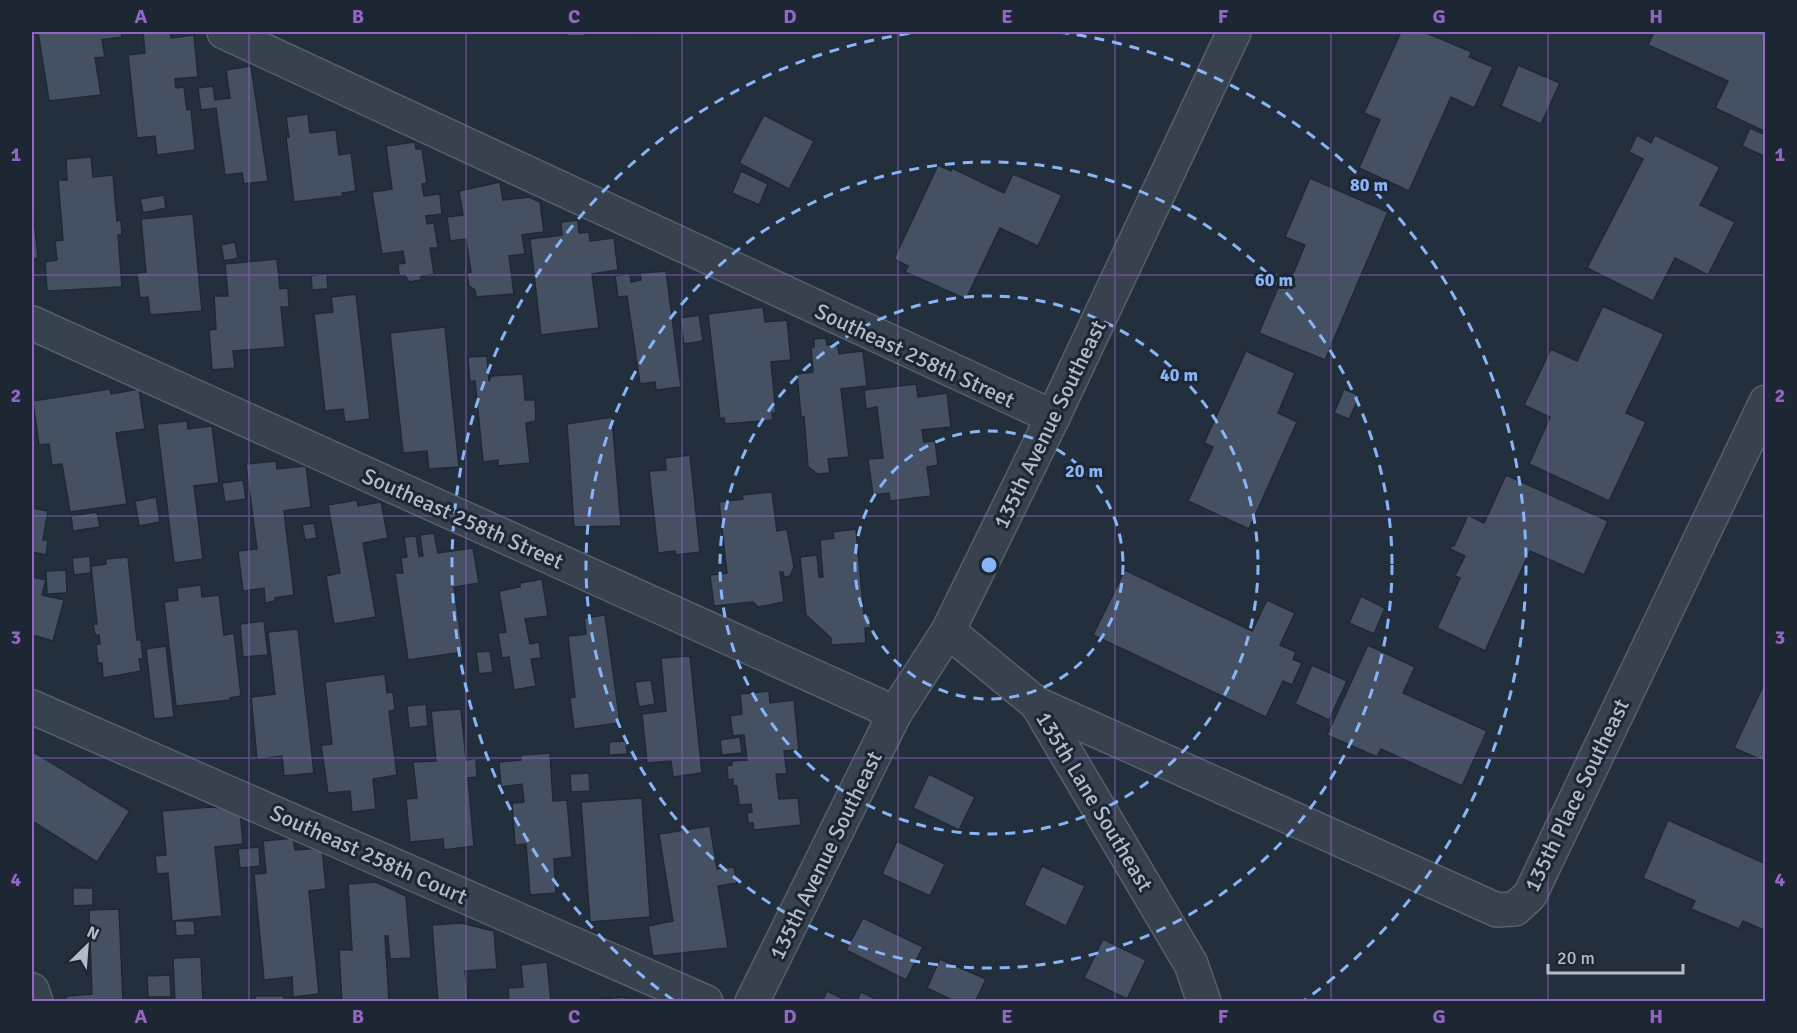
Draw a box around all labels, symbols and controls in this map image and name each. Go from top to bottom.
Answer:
text: A [135,4,148,29]
text: B [352,4,364,29]
text: C [568,4,580,29]
text: D [783,4,797,29]
text: E [1001,4,1013,29]
text: F [1218,4,1229,29]
text: G [1432,4,1446,29]
text: H [1649,4,1663,29]
text: 1 [11,142,22,167]
text: 1 [1775,142,1786,167]
text: 80 m [1350,174,1388,196]
text: 60 m [1255,269,1293,291]
street label: Southeast 258th Street [811,297,1019,414]
street label: 135th Avenue Southeast [987,315,1112,533]
text: 40 m [1160,364,1198,386]
text: 2 [11,383,21,408]
text: 2 [1775,383,1785,408]
text: 20 m [1065,460,1103,482]
street label: Southeast 258th Street [358,462,568,575]
centre of rings [979,555,999,575]
text: 3 [11,625,21,650]
text: 3 [1775,625,1785,650]
street label: 135th Place Southeast [1518,694,1635,896]
street label: 135th Lane Southeast [1030,706,1159,896]
street label: 135th Avenue Southeast [763,746,888,964]
street label: Southeast 258th Court [266,799,472,910]
text: 4 [11,867,22,892]
text: 4 [1775,867,1786,892]
north arrow [57,916,117,976]
text: N [84,922,102,945]
scale bar [1548,937,1683,975]
text: 20 m [1557,947,1595,969]
text: A [135,1004,148,1029]
text: B [352,1004,364,1029]
text: C [568,1004,580,1029]
text: D [783,1004,797,1029]
text: E [1001,1004,1013,1029]
text: F [1218,1004,1229,1029]
text: G [1432,1004,1446,1029]
text: H [1649,1004,1663,1029]

